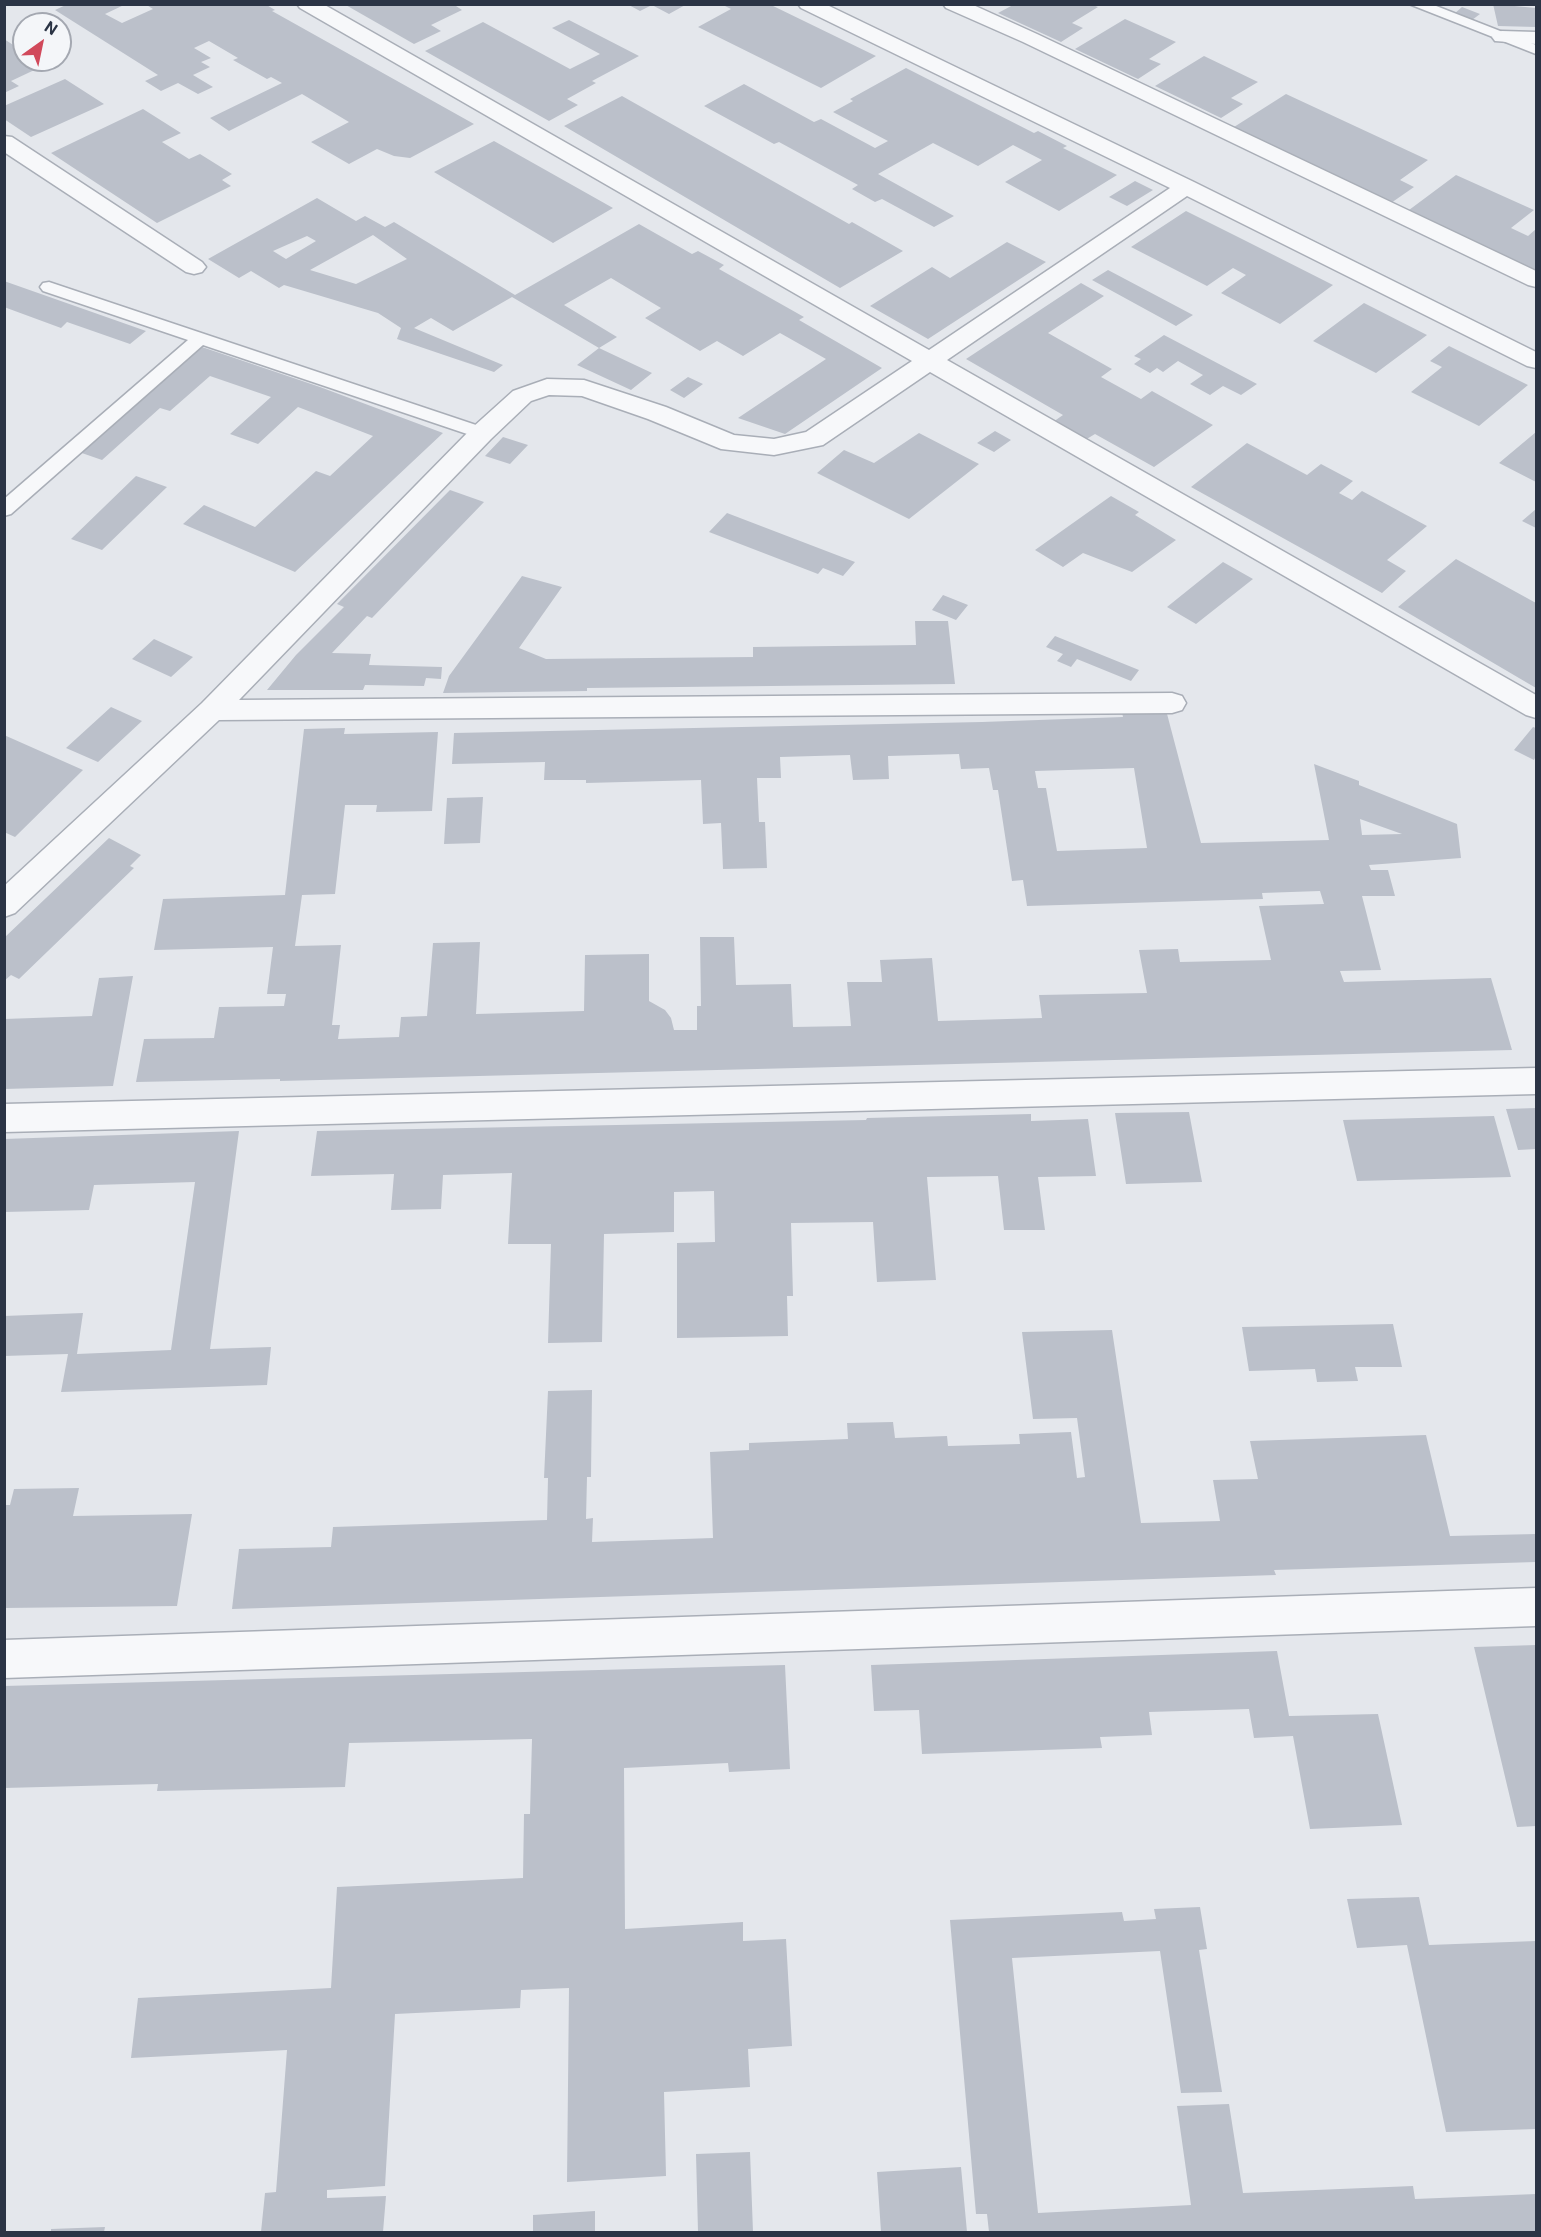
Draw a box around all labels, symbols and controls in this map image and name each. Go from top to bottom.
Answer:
north arrow [12,12,72,72]
text: N [41,17,61,39]

